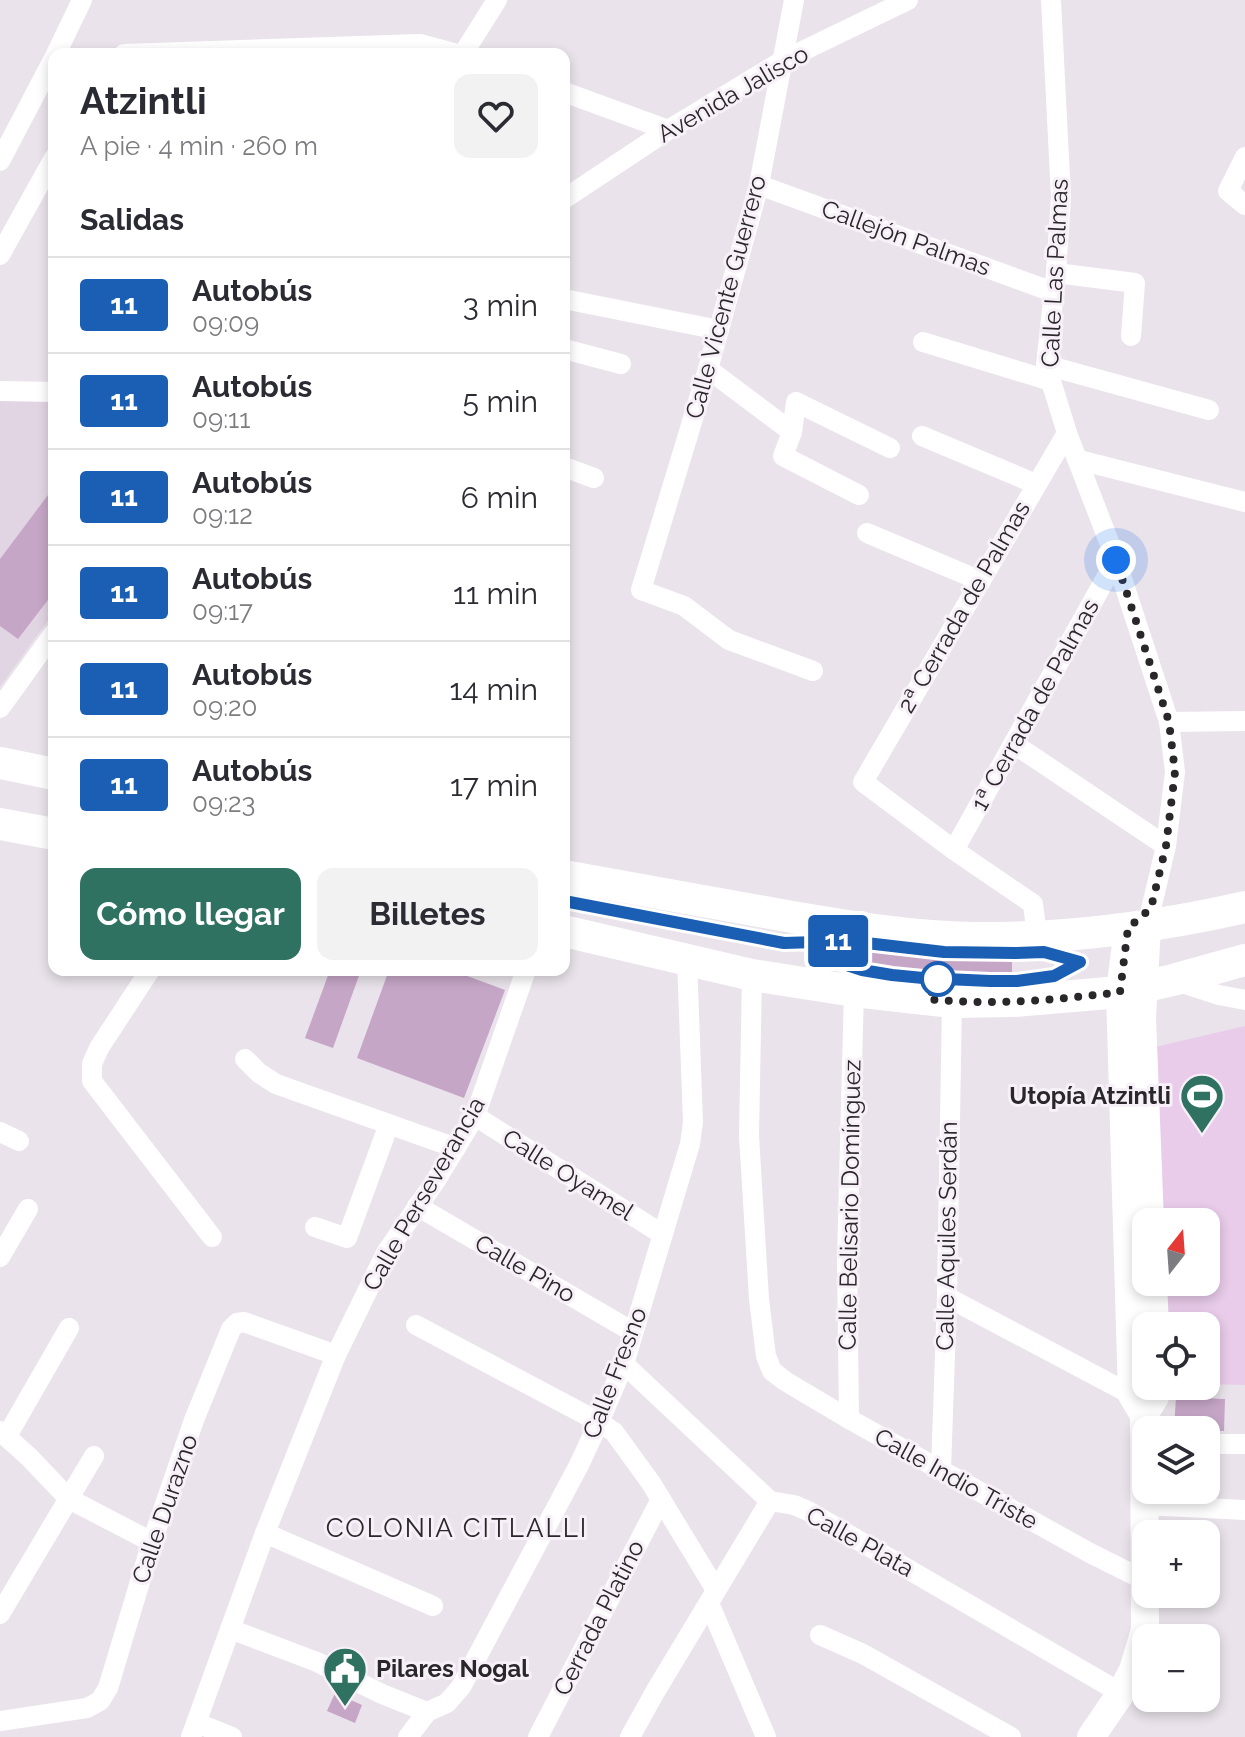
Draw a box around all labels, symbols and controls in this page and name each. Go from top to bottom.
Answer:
street label: Avenida Jalisco [652,39,813,149]
button: heart [454,74,538,158]
text: Atzintli [80,78,207,123]
text: A pie · 4 min · 260 m [80,131,318,161]
street label: Calle Vicente Guerrero [679,172,772,422]
street label: Calle Las Palmas [1035,178,1074,368]
street label: Callejón Palmas [818,194,995,282]
text: Salidas [80,202,184,237]
text: Autobús [192,273,312,308]
text: 11 [110,288,138,321]
text: 3 min [463,288,538,323]
text: 09:09 [192,308,259,338]
text: Autobús [192,369,312,404]
text: 11 [110,384,138,417]
text: 5 min [462,384,538,419]
text: 09:11 [192,404,250,434]
text: Autobús [192,465,312,500]
text: 11 [110,480,138,513]
text: 6 min [461,480,538,515]
street label: 2ª Cerrada de Palmas [891,496,1036,718]
text: 09:12 [192,500,253,530]
your location [1096,540,1136,580]
text: Autobús [192,561,312,596]
text: 11 [110,576,138,609]
text: 11 min [453,576,538,611]
street label: 1ª Cerrada de Palmas [964,594,1105,816]
text: 09:17 [192,596,253,626]
text: Autobús [192,657,312,692]
text: 11 [110,672,138,705]
text: 14 min [450,672,538,707]
text: 09:20 [192,692,258,722]
text: Autobús [192,753,312,788]
text: 11 [110,768,138,801]
text: 17 min [450,768,538,803]
text: 09:23 [192,788,255,818]
button: Cómo llegar [80,868,301,960]
button: Billetes [317,868,538,960]
line badge: 11 [802,915,874,967]
text: 11 [824,924,852,957]
unlabelled marker [921,962,955,996]
street label: Calle Belisario Domínguez [832,1059,867,1351]
sports icon: Utopía Atzintli [1178,1072,1226,1135]
place label: Utopía Atzintli [1009,1081,1171,1110]
street label: Calle Perseverancia [356,1092,491,1296]
street label: Calle Aquiles Serdán [930,1121,963,1351]
street label: Calle Oyamel [497,1123,640,1227]
north arrow [1132,1208,1220,1296]
map controls [1132,1208,1220,1712]
street label: Calle Pino [470,1228,581,1309]
street label: Calle Fresno [576,1303,653,1442]
button: locate [1132,1312,1220,1400]
button: layers [1132,1416,1220,1504]
street label: Calle Indio Triste [870,1422,1043,1535]
street label: Calle Durazno [125,1430,204,1587]
street label: Calle Plata [801,1500,919,1583]
district label: COLONIA CITLALLI [326,1513,588,1543]
button: + [1132,1520,1220,1608]
street label: Cerrada Platino [547,1535,650,1700]
button: − [1132,1624,1220,1712]
public building icon: Pilares Nogal [321,1645,369,1708]
place label: Pilares Nogal [376,1654,529,1683]

